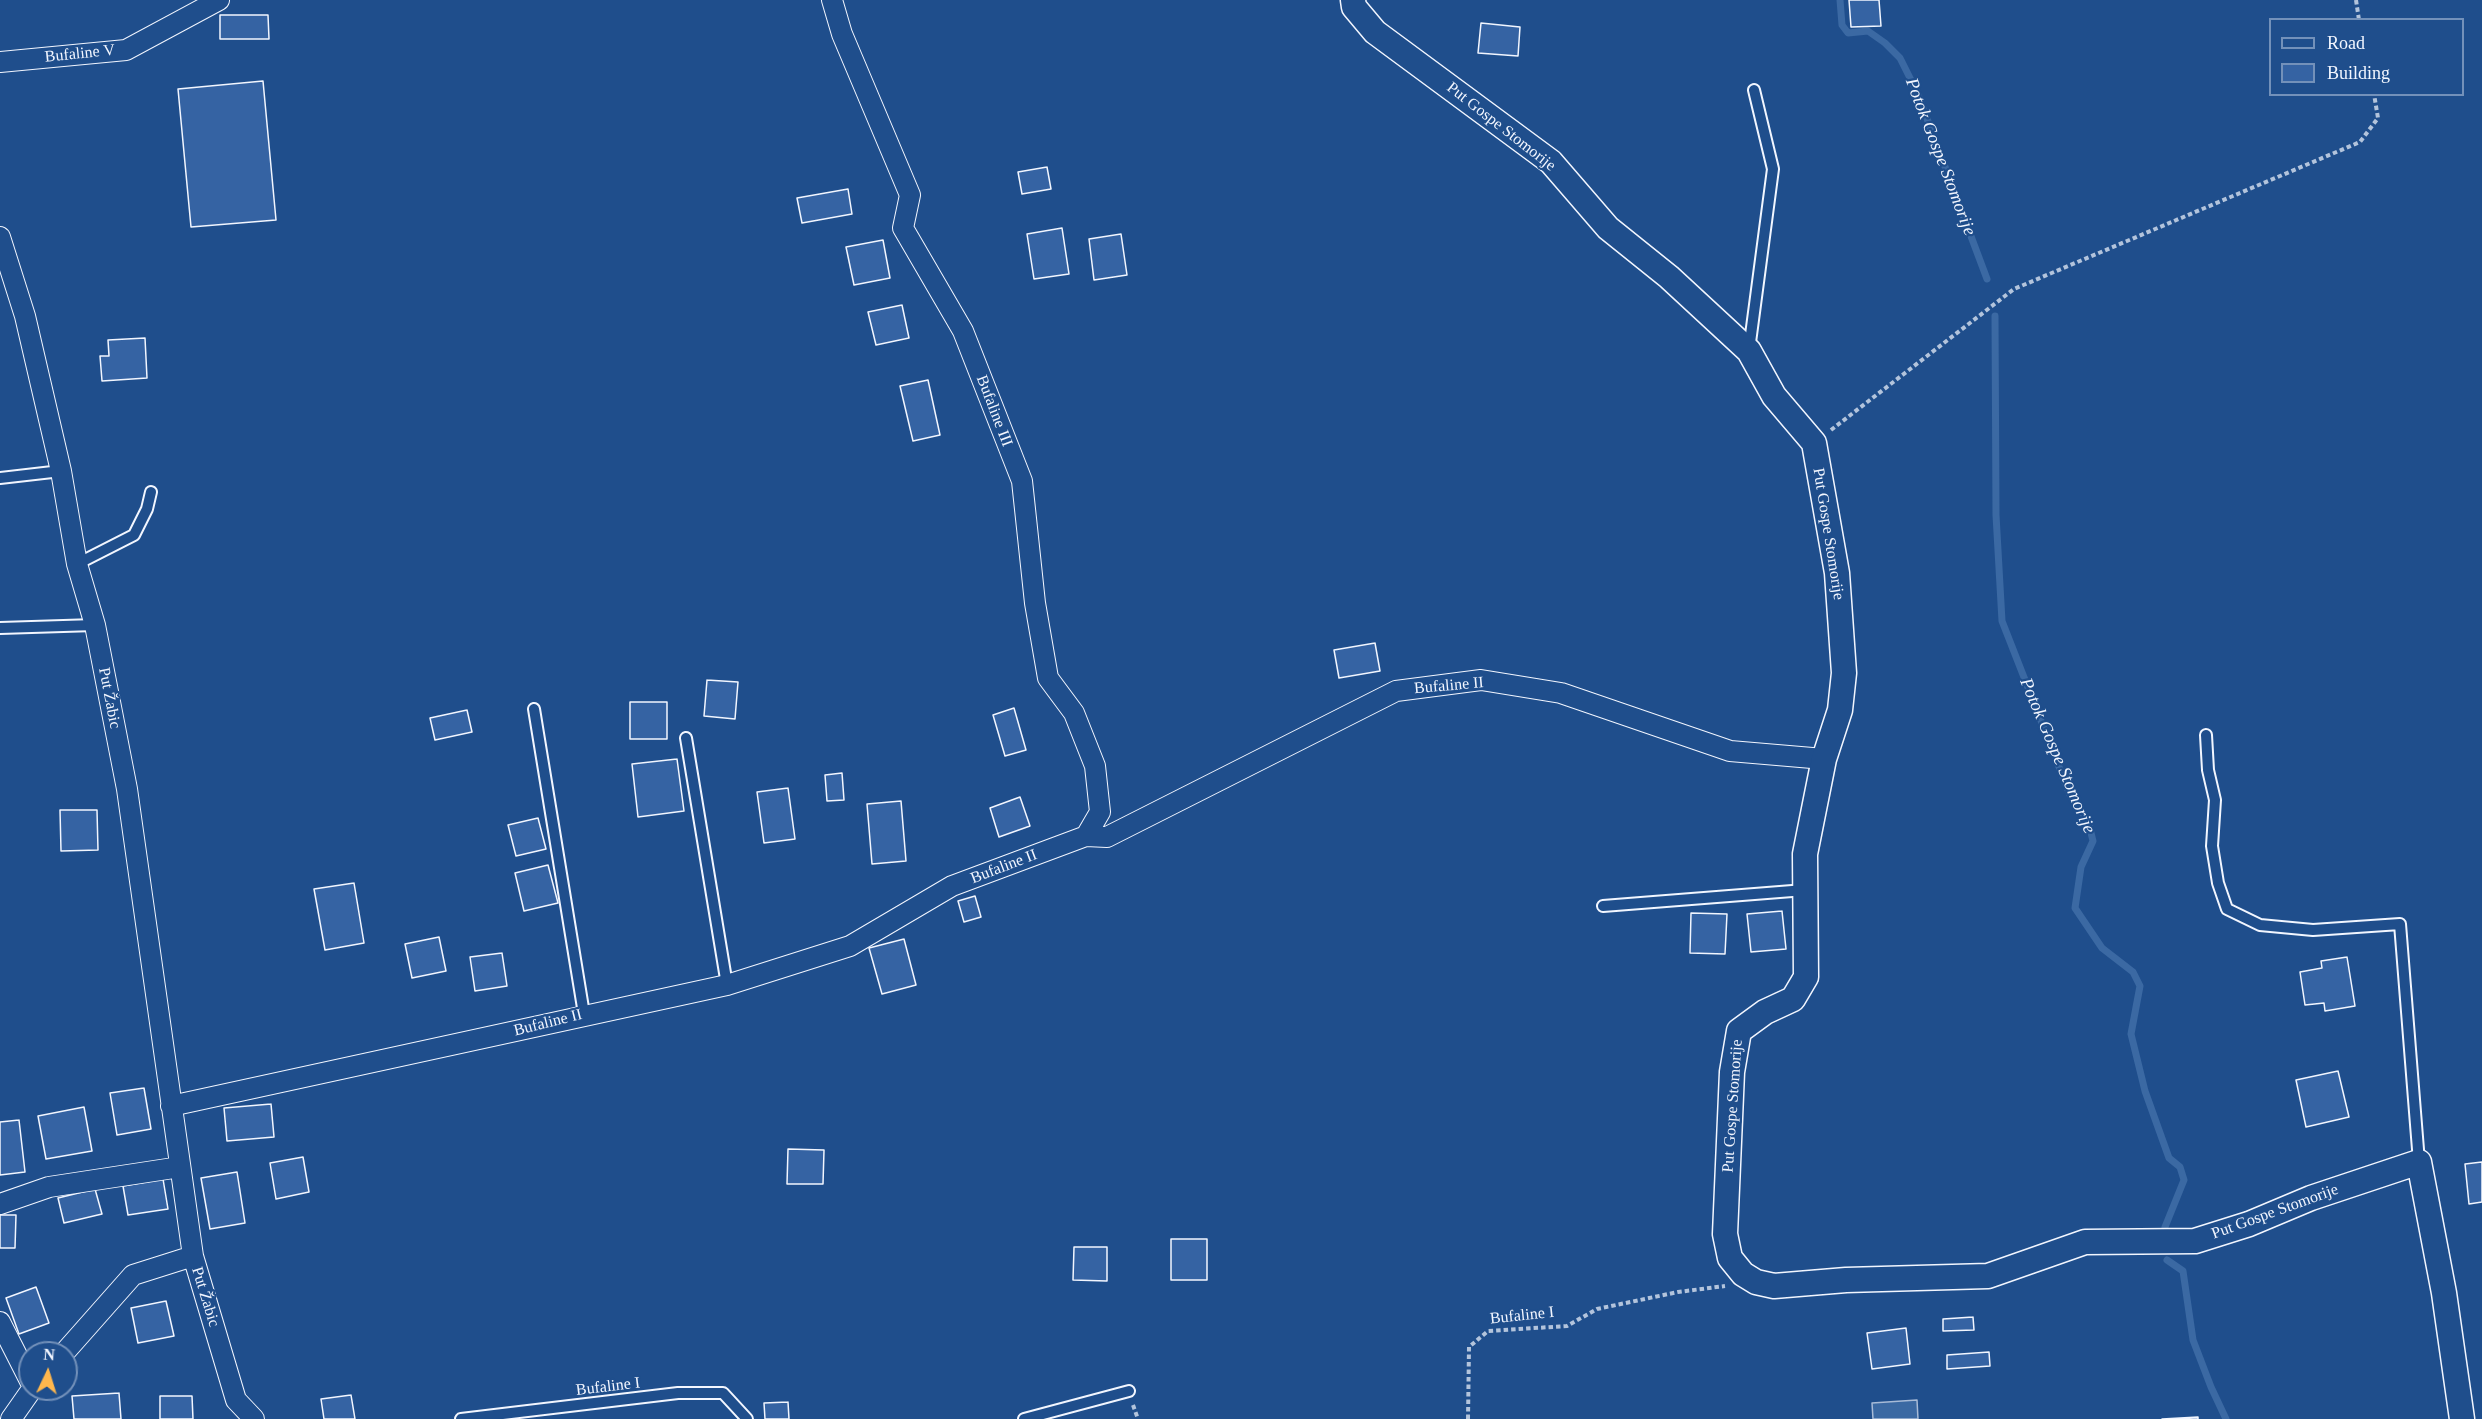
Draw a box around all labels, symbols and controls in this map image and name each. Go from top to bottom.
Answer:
legend [2269,18,2464,96]
text: Road [2327,33,2365,53]
street label: Bufaline V [44,41,116,67]
text: Building [2327,63,2390,83]
water label: Potok Gospe Stomorije [1900,75,1980,239]
street label: Put Gospe Stomorije [1443,78,1559,176]
street label: Bufaline III [972,373,1016,449]
street label: Put Gospe Stomorije [1808,467,1848,601]
street label: Put Žabic [94,666,124,730]
street label: Bufaline II [1413,673,1485,699]
water label: Potok Gospe Stomorije [2014,675,2100,837]
street label: Bufaline II [968,846,1040,888]
street label: Bufaline II [512,1005,584,1041]
street label: Put Gospe Stomorije [1719,1039,1747,1173]
street label: Put Gospe Stomorije [2209,1180,2341,1244]
street label: Put Žabic [187,1265,223,1329]
street label: Bufaline I [1489,1303,1555,1329]
north arrow [18,1341,78,1401]
text: N [43,1346,56,1363]
street label: Bufaline I [575,1374,641,1400]

